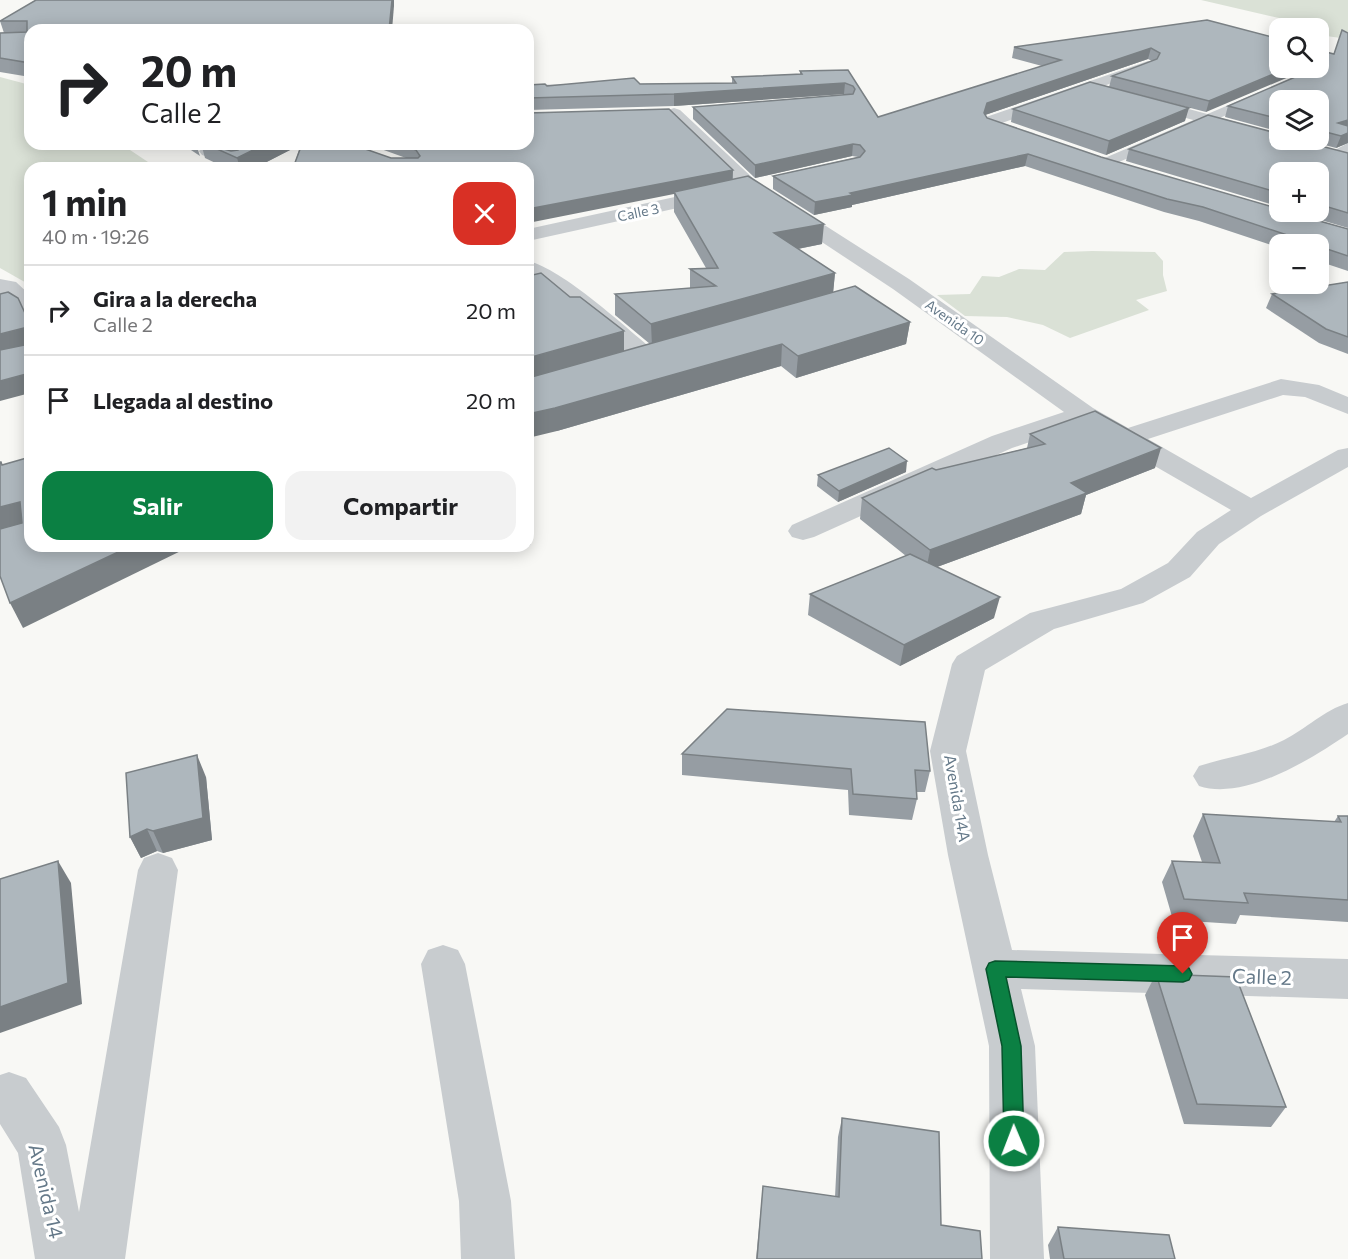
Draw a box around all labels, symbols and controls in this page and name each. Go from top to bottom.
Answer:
map controls [1269,18,1329,294]
button: search [1269,18,1329,78]
text: 20 m [141,44,237,96]
icon: right [42,48,120,126]
button: layers [1269,90,1329,150]
text: Calle 2 [141,96,222,129]
button: + [1269,162,1329,222]
text: 1 min [42,179,127,223]
button: close [453,182,516,245]
street label: Calle 3 [616,199,660,225]
text: 40 m · 19:26 [42,224,149,248]
button: − [1269,234,1329,294]
text: Gira a la derecha [93,285,257,312]
icon: right [42,294,75,327]
street label: Avenida 10 [922,295,988,349]
text: 20 m [466,297,516,324]
text: Calle 2 [93,312,153,336]
icon: arrive [42,384,75,417]
text: Llegada al destino [93,387,273,414]
text: 20 m [466,387,516,414]
button: Salir [42,471,273,540]
button: Compartir [285,471,516,540]
street label: Avenida 14A [941,753,975,843]
pin [1157,912,1208,974]
icon: arrive [1166,921,1199,954]
street label: Calle 2 [1232,963,1292,989]
position arrow [982,1109,1046,1173]
street label: Avenida 14 [24,1141,70,1241]

